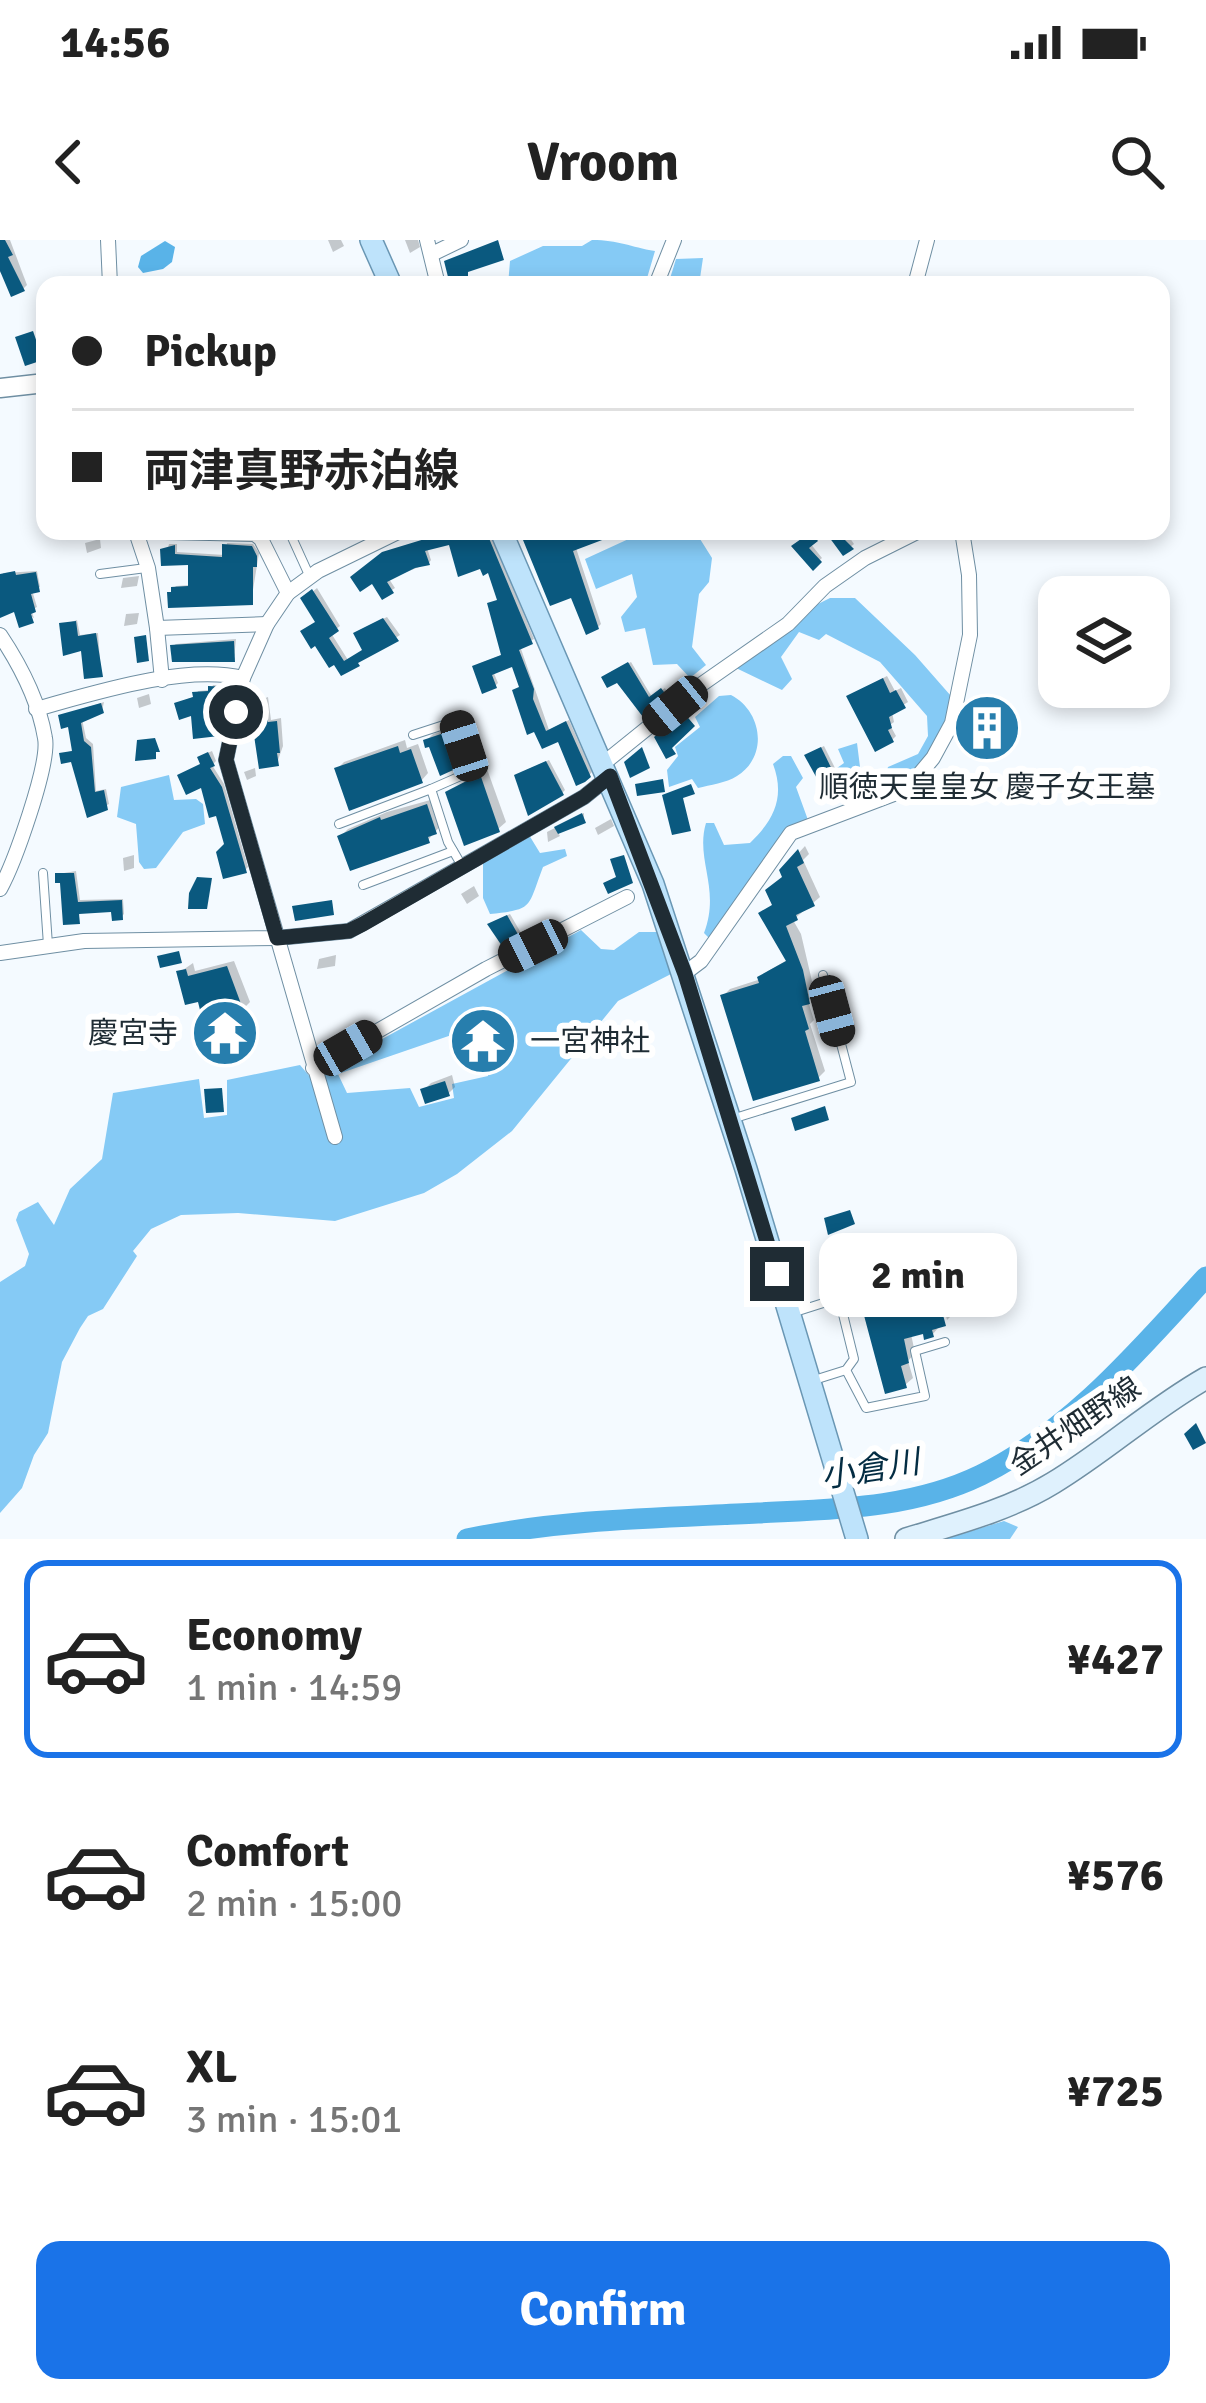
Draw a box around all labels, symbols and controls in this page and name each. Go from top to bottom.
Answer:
text: 14:56 [60,15,170,70]
icon: back [36,129,102,195]
text: Vroom [527,129,679,196]
icon: search [1104,129,1170,195]
text: Pickup [144,324,277,379]
text: 両津真野赤泊線 [144,444,459,499]
map controls [1038,576,1170,708]
button: layers [1038,576,1170,708]
car [636,669,714,743]
route start [209,685,263,739]
building icon: 順徳天皇皇女 慶子女王墓 [952,693,1022,763]
car [436,706,492,786]
place label: 順徳天皇皇女 慶子女王墓 [819,769,1155,806]
car [493,914,573,978]
car [805,972,859,1050]
temple icon: 慶宮寺 [190,998,260,1068]
temple icon: 一宮神社 [448,1006,518,1076]
car [308,1014,388,1082]
place label: 慶宮寺 [88,1015,178,1052]
place label: 一宮神社 [530,1023,650,1060]
callout: 2 min [819,1232,1017,1316]
route end [750,1247,804,1301]
text: 2 min [871,1251,965,1299]
street label: 金井畑野線 [1003,1369,1148,1484]
water label: 小倉川 [818,1441,925,1497]
icon: car [42,1605,150,1713]
text: Economy [186,1608,362,1663]
text: ¥427 [1067,1632,1164,1687]
text: 1 min · 14:59 [186,1663,402,1711]
icon: car [42,1821,150,1929]
text: Comfort [186,1824,349,1879]
text: ¥576 [1067,1848,1164,1903]
text: 2 min · 15:00 [186,1879,402,1927]
icon: car [42,2037,150,2145]
text: XL [186,2040,237,2095]
text: ¥725 [1067,2064,1164,2119]
text: 3 min · 15:01 [186,2095,402,2143]
button: Confirm [36,2241,1170,2379]

